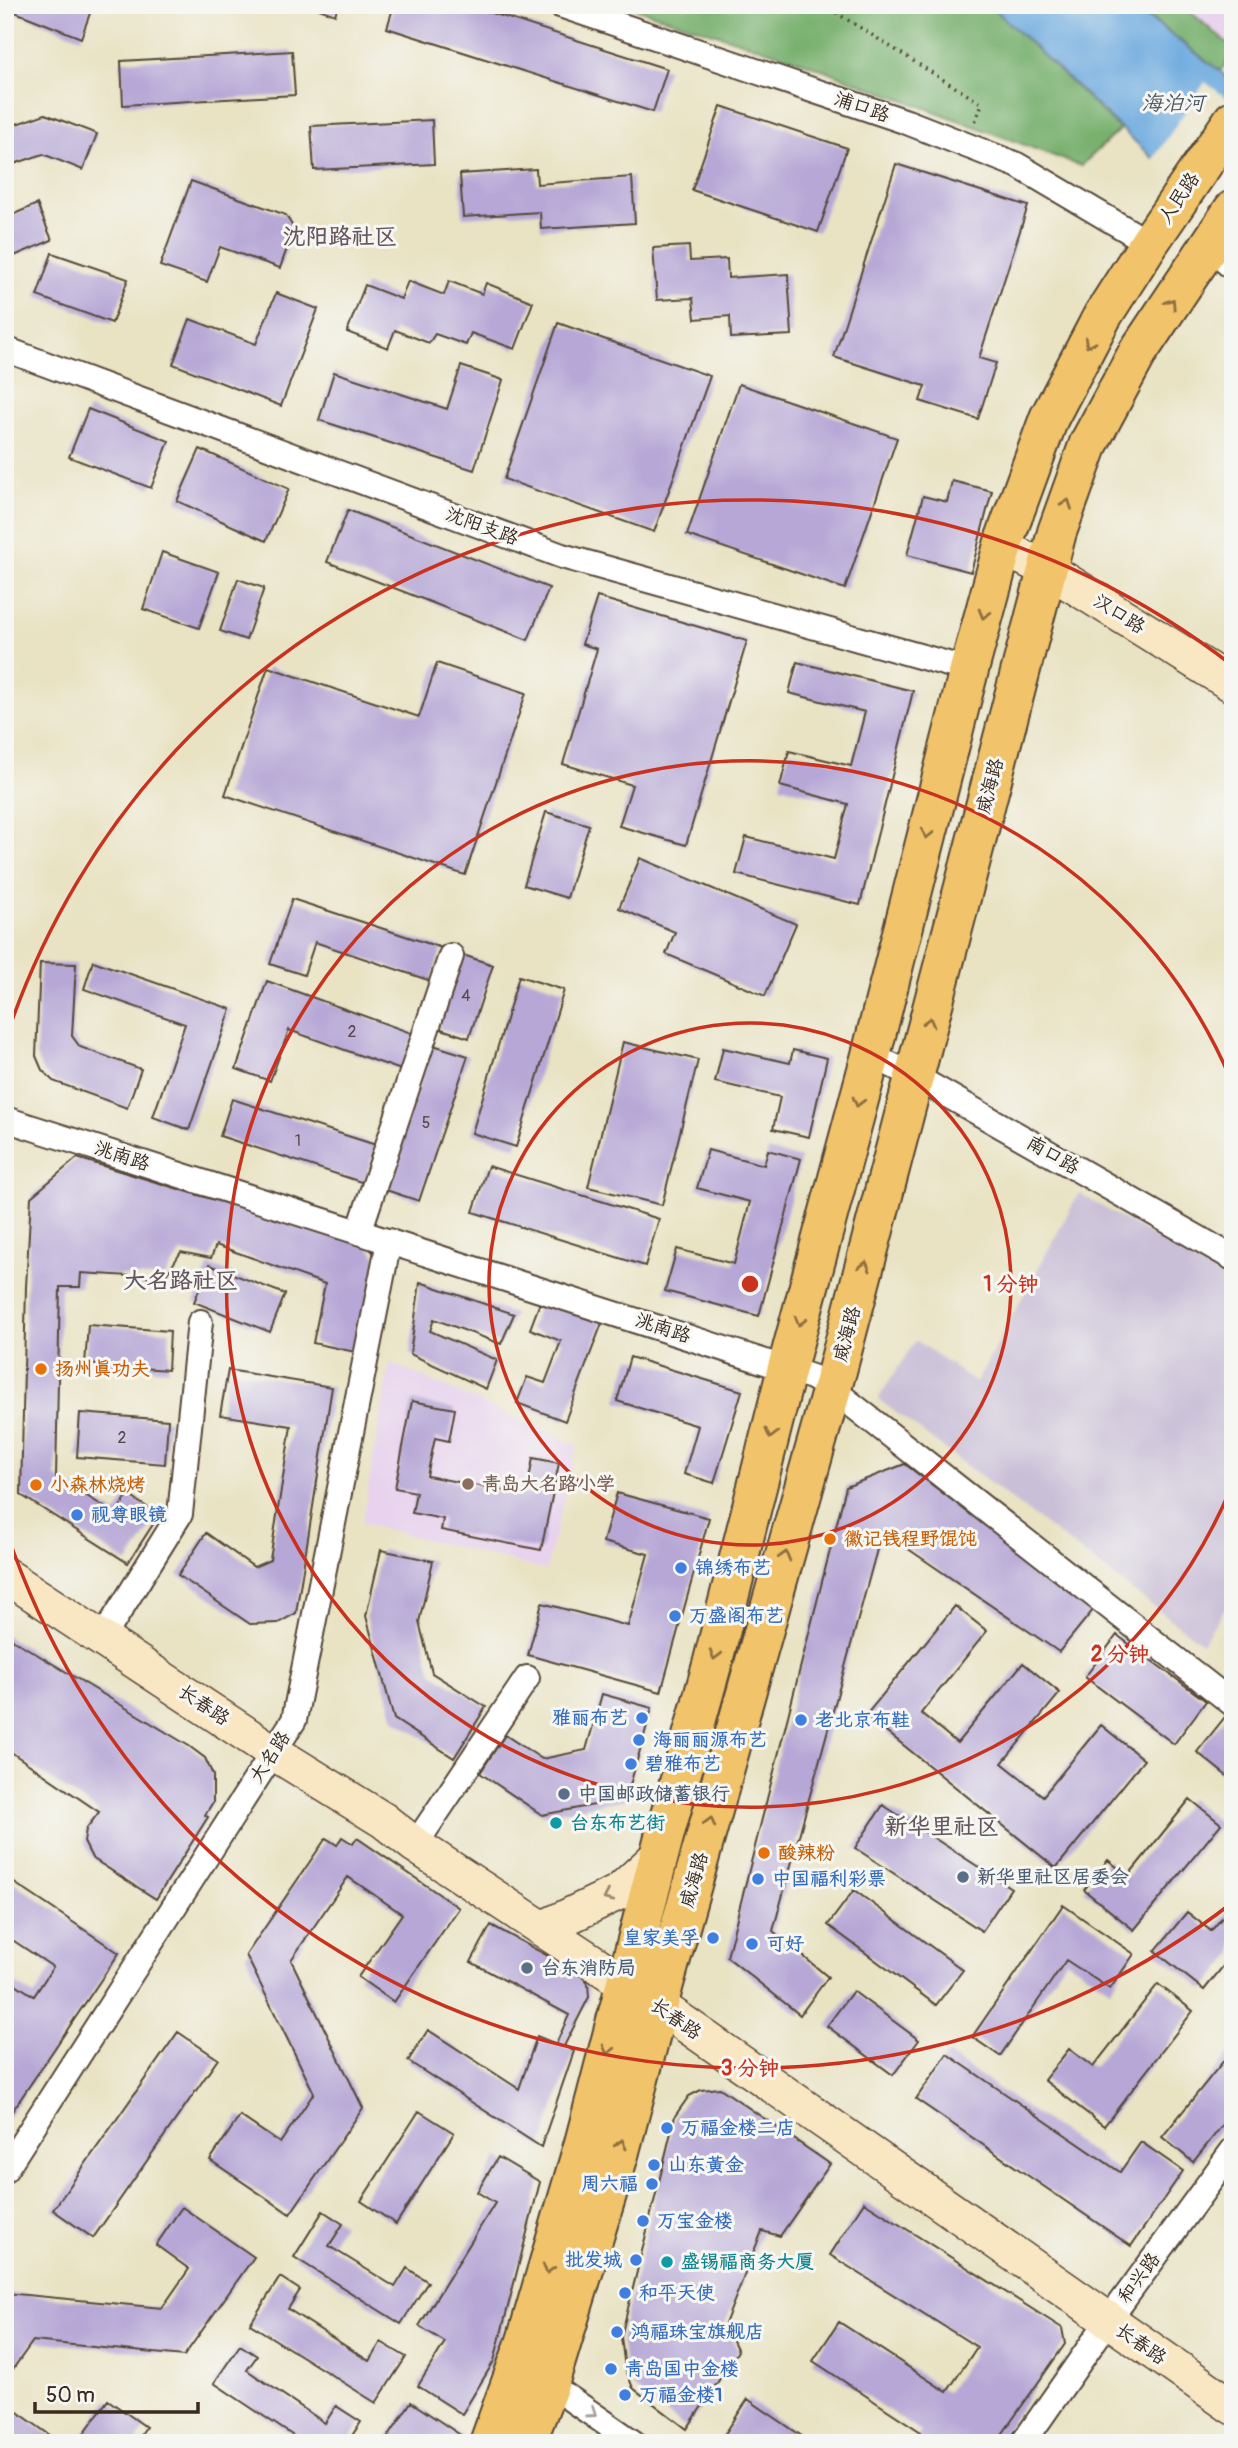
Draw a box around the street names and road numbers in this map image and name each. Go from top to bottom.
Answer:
street label: 浦口路 [831,86,893,128]
street label: 人民路 [1153,168,1205,228]
street label: 沈阳支路 [442,502,522,550]
street label: 汉口路 [1088,589,1150,639]
street label: 威海路 [971,755,1009,817]
street label: 南口路 [1022,1130,1084,1180]
street label: 洮南路 [91,1136,153,1176]
street label: 威海路 [828,1303,866,1365]
street label: 洮南路 [632,1308,694,1348]
street label: 长春路 [174,1679,234,1731]
street label: 大名路 [244,1727,296,1787]
street label: 威海路 [675,1849,713,1911]
street label: 长春路 [646,1993,706,2045]
street label: 和兴路 [1113,2248,1165,2308]
street label: 长春路 [1111,2318,1171,2370]

